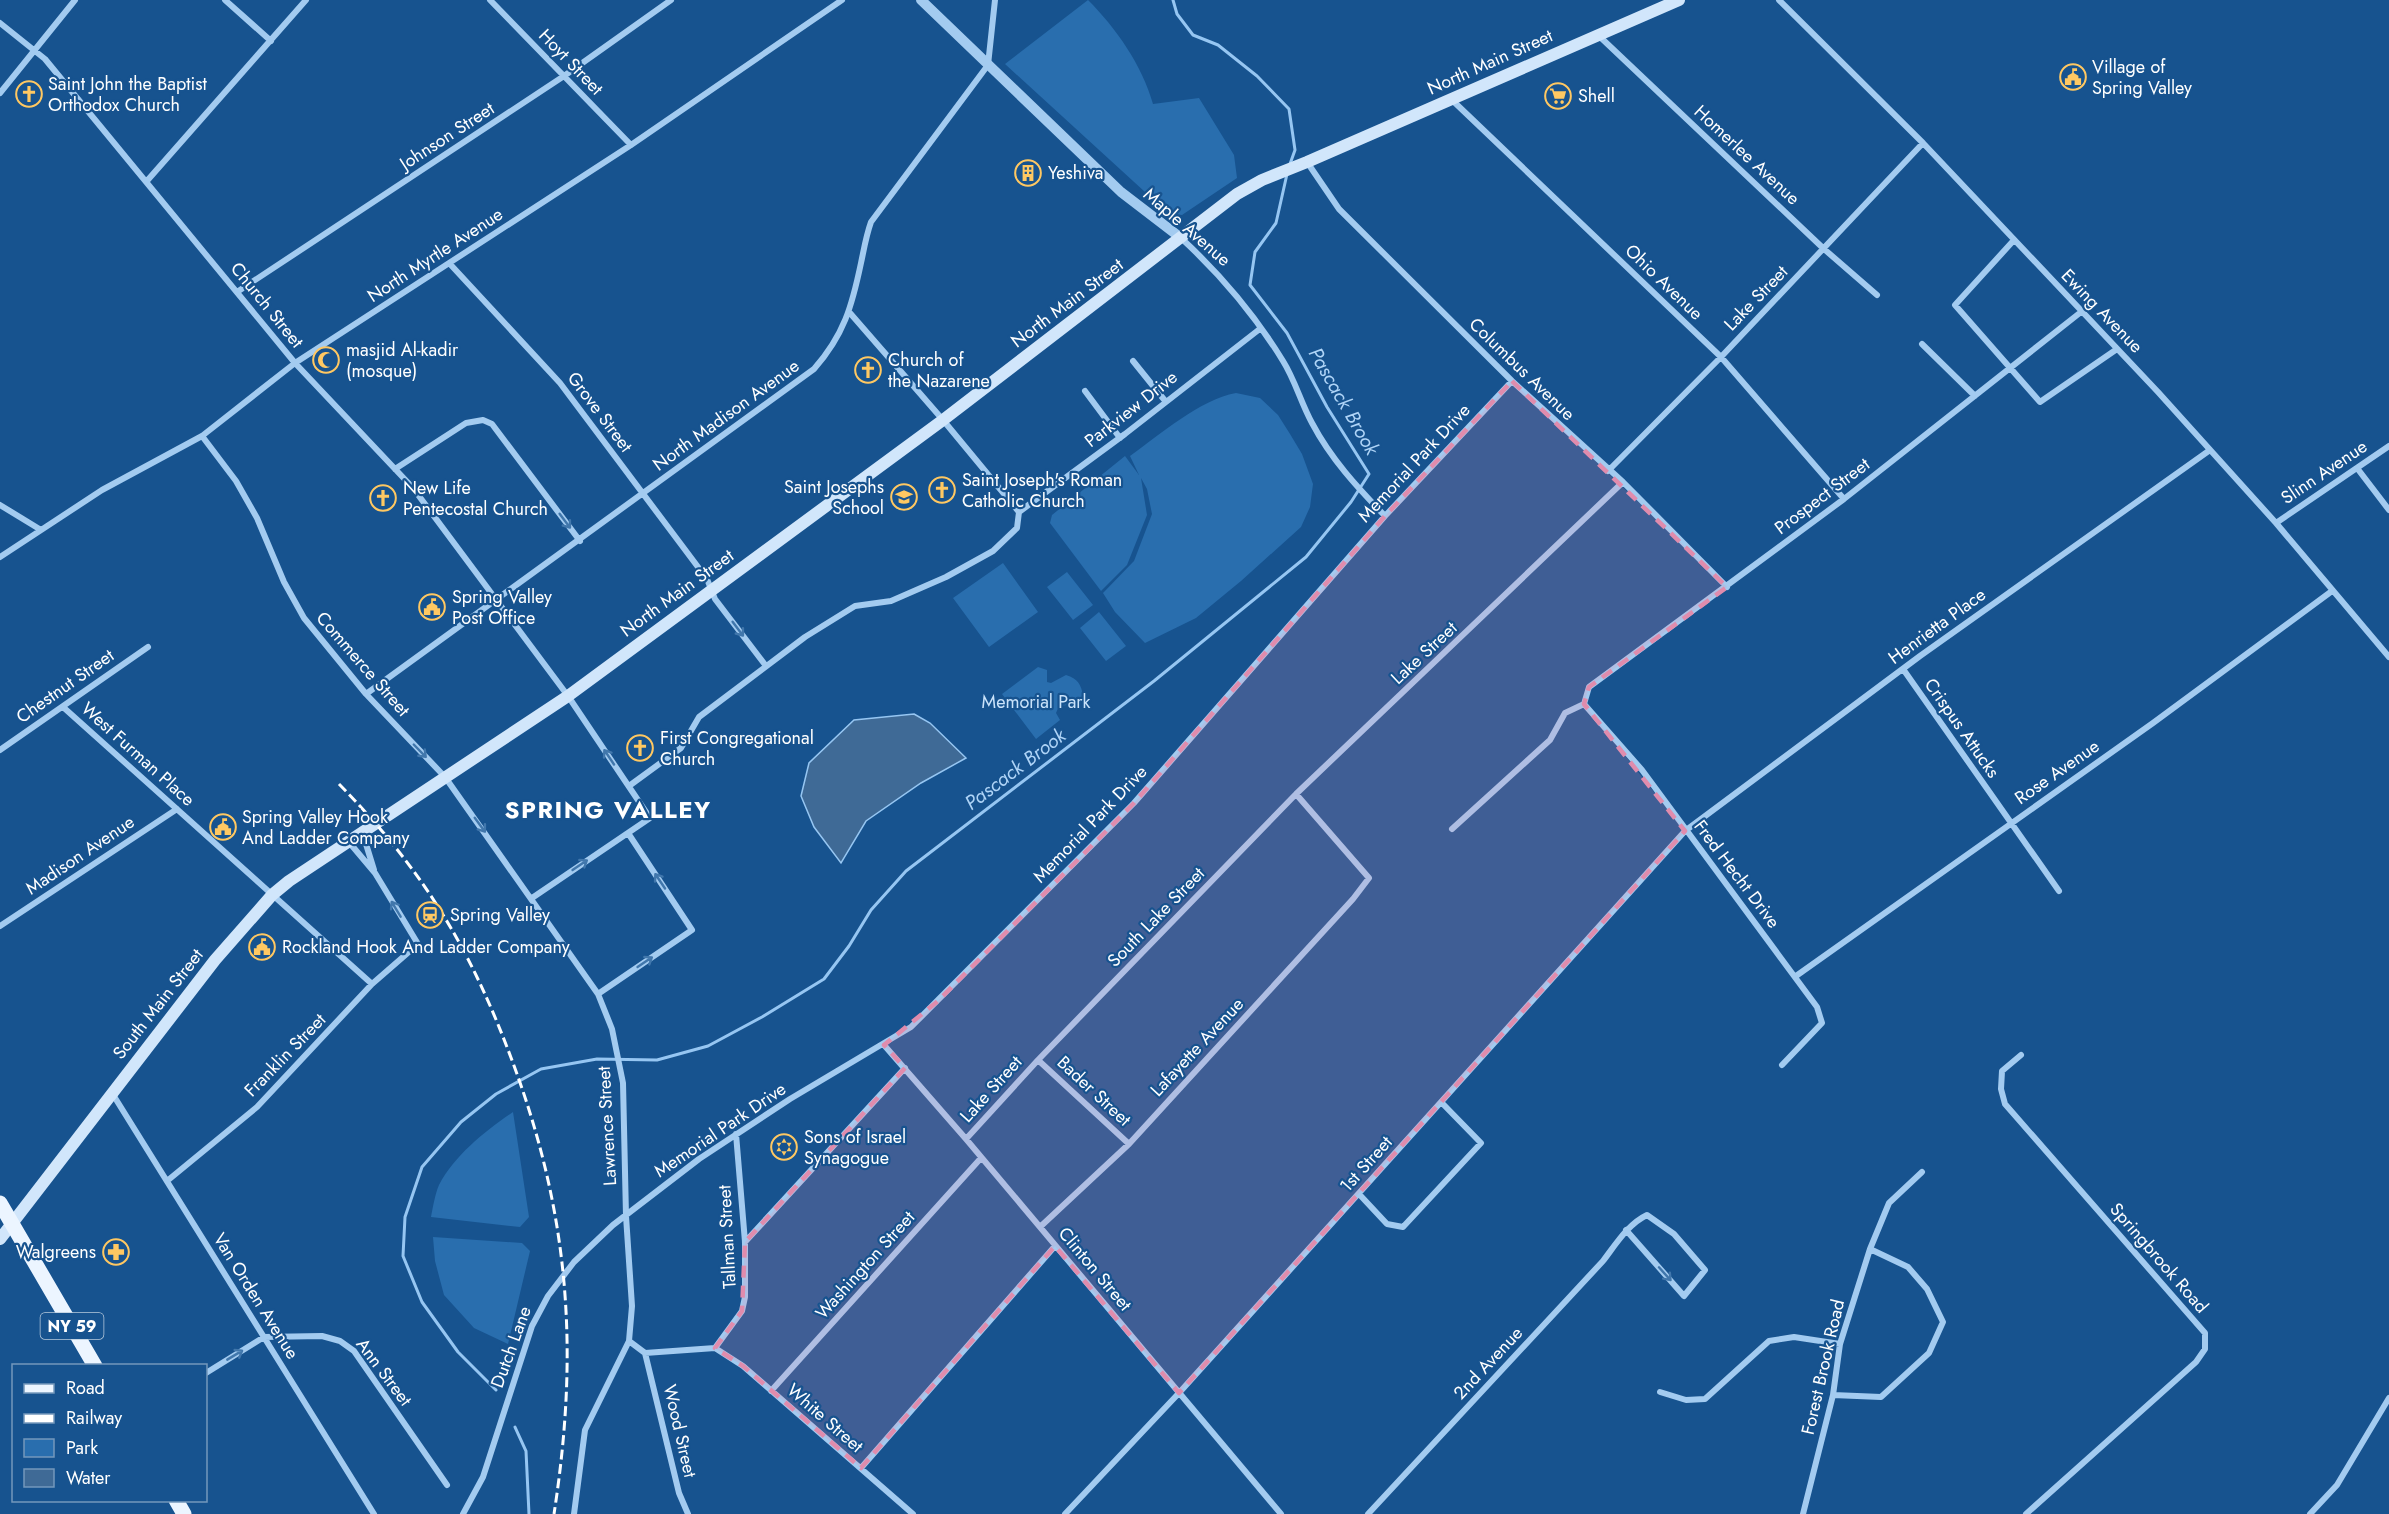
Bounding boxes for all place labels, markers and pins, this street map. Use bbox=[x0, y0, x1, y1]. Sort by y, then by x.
place label: Village of Spring Valley bbox=[2092, 54, 2192, 101]
public building icon: Village of Spring Valley bbox=[2058, 62, 2088, 92]
place label: Saint John the Baptist Orthodox Church bbox=[48, 71, 207, 118]
church icon: Saint John the Baptist Orthodox Church bbox=[14, 79, 44, 109]
supermarket icon: Shell bbox=[1543, 81, 1573, 111]
place label: Shell bbox=[1578, 83, 1615, 109]
building icon: Yeshiva bbox=[1013, 158, 1043, 188]
place label: Yeshiva bbox=[1048, 160, 1104, 186]
place label: masjid Al-kadir (mosque) bbox=[346, 337, 459, 384]
mosque icon: masjid Al-kadir (mosque) bbox=[311, 345, 341, 375]
place label: Church of the Nazarene bbox=[888, 347, 990, 394]
church icon: Church of the Nazarene bbox=[853, 355, 883, 385]
place label: Saint Joseph's Roman Catholic Church bbox=[962, 467, 1122, 514]
place label: Saint Josephs School bbox=[784, 474, 884, 521]
place label: New Life Pentecostal Church bbox=[403, 475, 548, 522]
church icon: Saint Joseph's Roman Catholic Church bbox=[927, 475, 957, 505]
school or university icon: Saint Josephs School bbox=[889, 482, 919, 512]
church icon: New Life Pentecostal Church bbox=[368, 483, 398, 513]
place label: Spring Valley Post Office bbox=[452, 584, 552, 631]
public building icon: Spring Valley Post Office bbox=[417, 592, 447, 622]
place label: First Congregational Church bbox=[660, 725, 814, 772]
church icon: First Congregational Church bbox=[625, 733, 655, 763]
place label: Spring Valley Hook And Ladder Company bbox=[242, 804, 410, 851]
public building icon: Spring Valley Hook And Ladder Company bbox=[208, 812, 238, 842]
station icon: Spring Valley bbox=[415, 900, 445, 930]
place label: Spring Valley bbox=[450, 902, 550, 928]
public building icon: Rockland Hook And Ladder Company bbox=[247, 932, 277, 962]
place label: Rockland Hook And Ladder Company bbox=[282, 934, 570, 960]
place label: Sons of Israel Synagogue bbox=[804, 1124, 906, 1171]
synagogue icon: Sons of Israel Synagogue bbox=[769, 1132, 799, 1162]
pharmacy icon: Walgreens bbox=[101, 1237, 131, 1267]
place label: Walgreens bbox=[16, 1239, 96, 1265]

